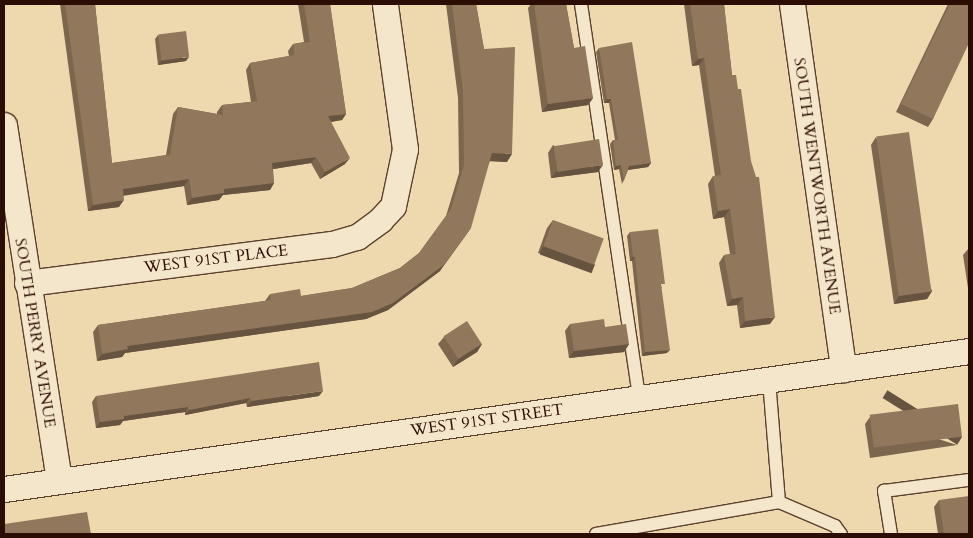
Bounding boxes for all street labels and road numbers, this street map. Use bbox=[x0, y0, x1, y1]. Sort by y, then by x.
street label: SOUTH WENTWORTH AVENUE bbox=[789, 57, 845, 315]
street label: SOUTH PERRY AVENUE bbox=[11, 237, 59, 429]
street label: WEST 91ST PLACE bbox=[143, 241, 289, 277]
street label: WEST 91ST STREET bbox=[409, 400, 565, 440]

